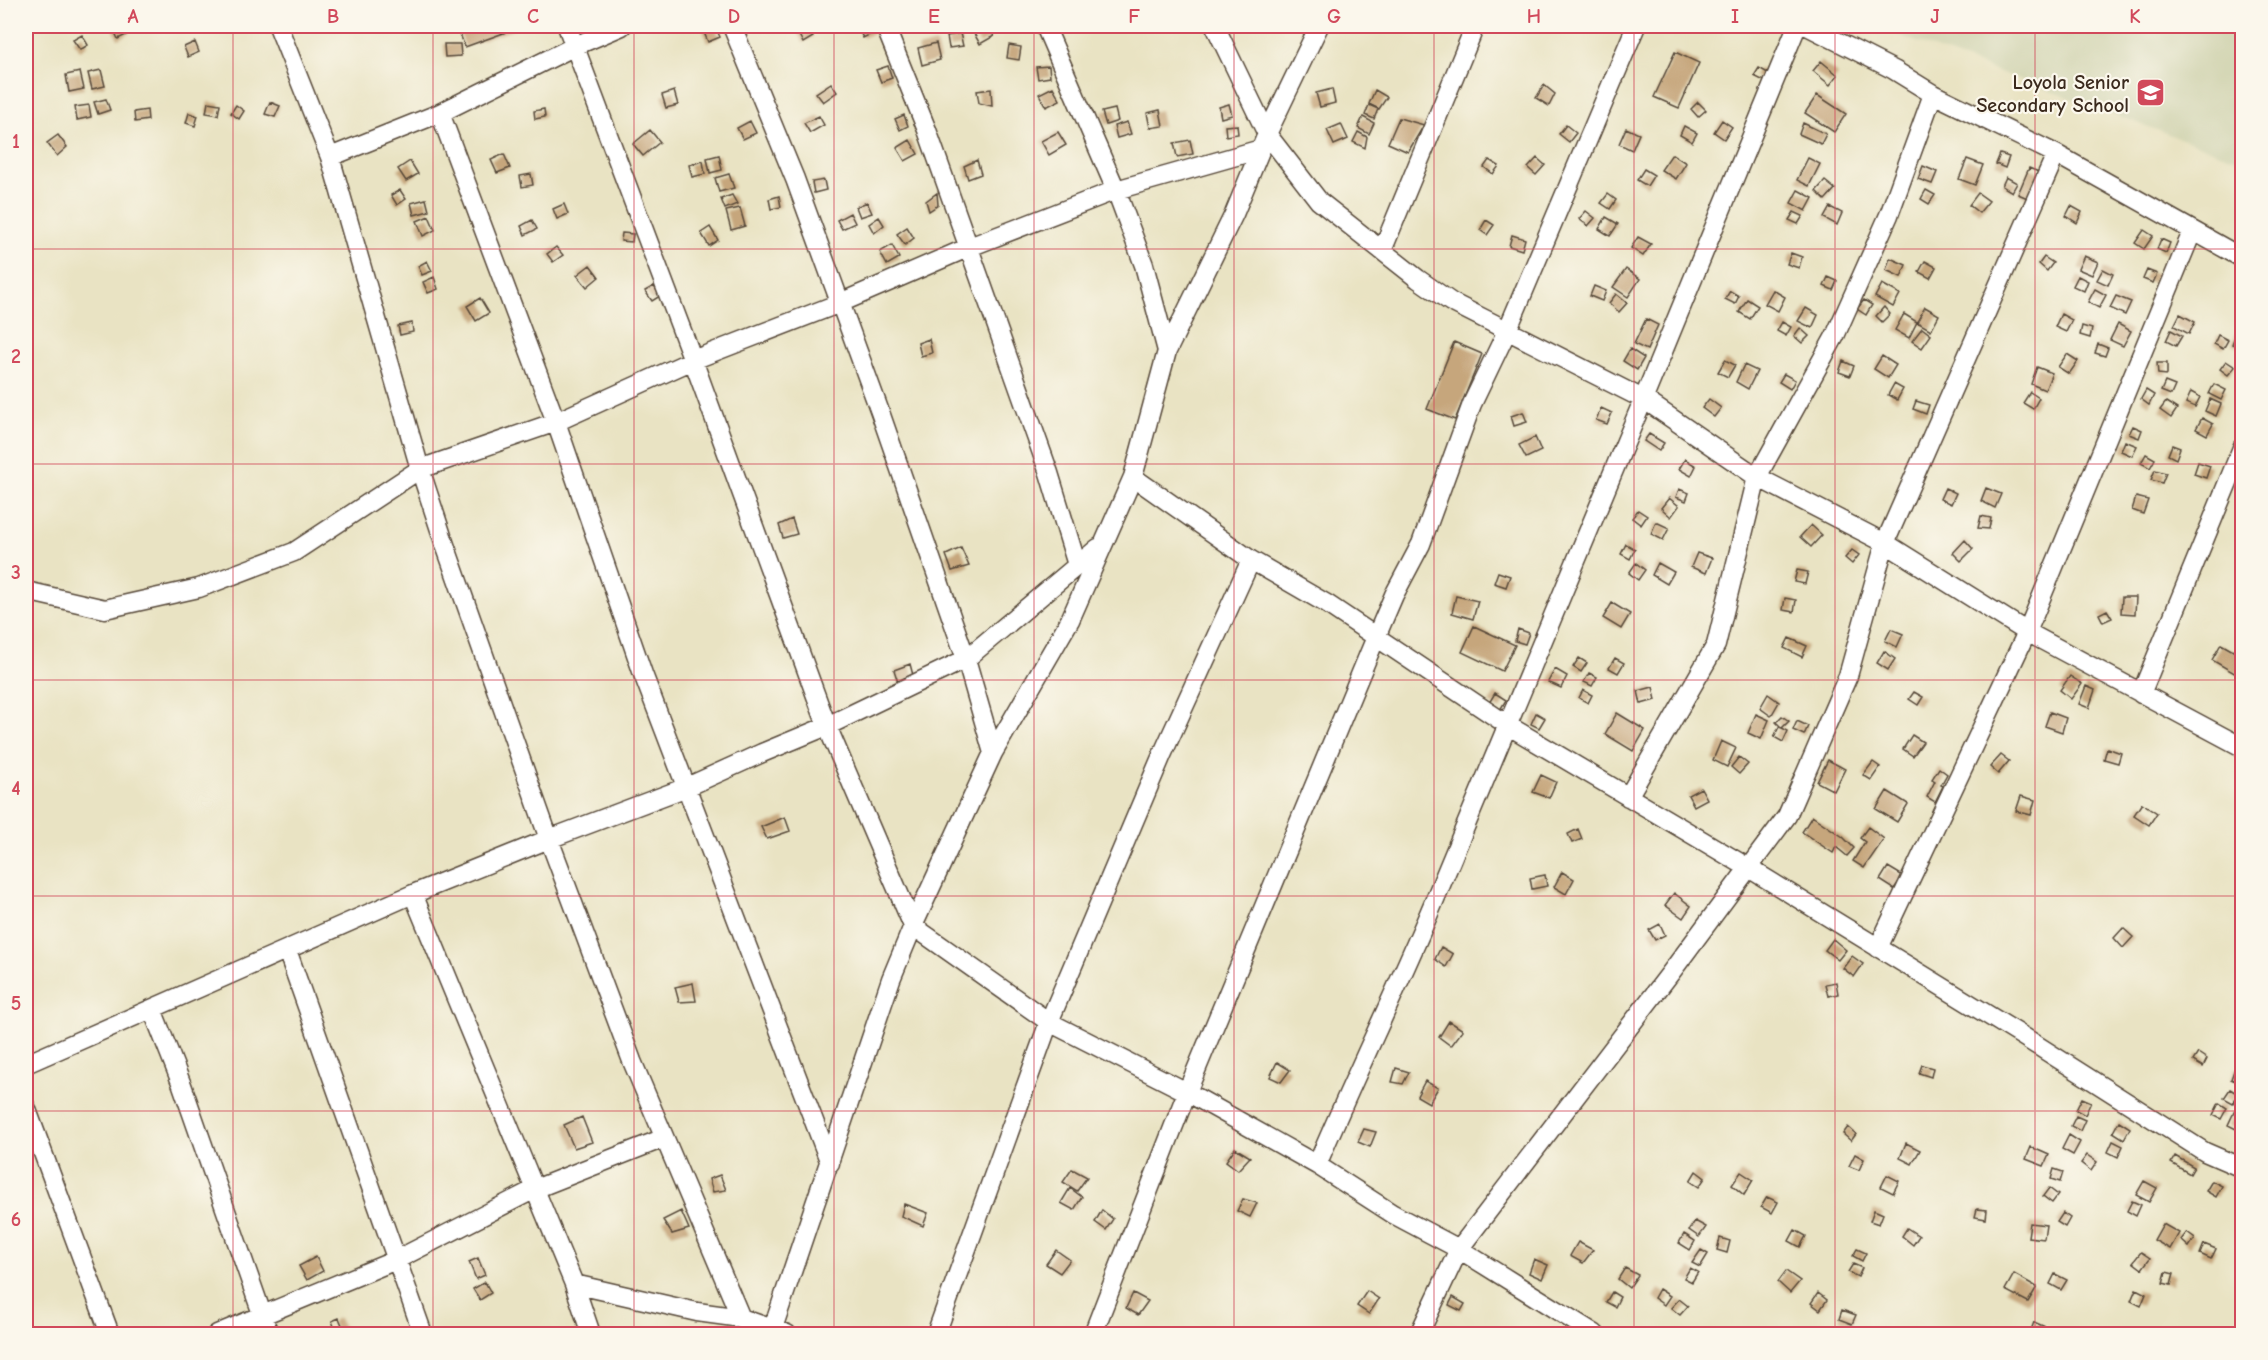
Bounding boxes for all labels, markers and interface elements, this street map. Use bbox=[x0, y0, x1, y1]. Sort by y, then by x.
text: A bbox=[127, 5, 139, 28]
text: B bbox=[327, 5, 339, 28]
text: C bbox=[527, 5, 539, 28]
text: D bbox=[728, 5, 740, 28]
text: E bbox=[928, 5, 940, 28]
text: F bbox=[1128, 5, 1140, 28]
text: G bbox=[1327, 5, 1341, 28]
text: H bbox=[1527, 5, 1541, 28]
text: I bbox=[1731, 5, 1739, 28]
text: J bbox=[1930, 5, 1940, 28]
text: K bbox=[2129, 5, 2141, 28]
place label: Loyola Senior Secondary School bbox=[1976, 71, 2129, 117]
school or university icon: Loyola Senior Secondary School bbox=[2134, 77, 2166, 109]
text: 1 bbox=[12, 130, 20, 153]
text: 2 bbox=[11, 345, 21, 368]
text: 3 bbox=[11, 561, 21, 584]
text: 4 bbox=[11, 777, 21, 800]
text: 5 bbox=[11, 992, 21, 1015]
text: 6 bbox=[11, 1208, 21, 1231]

